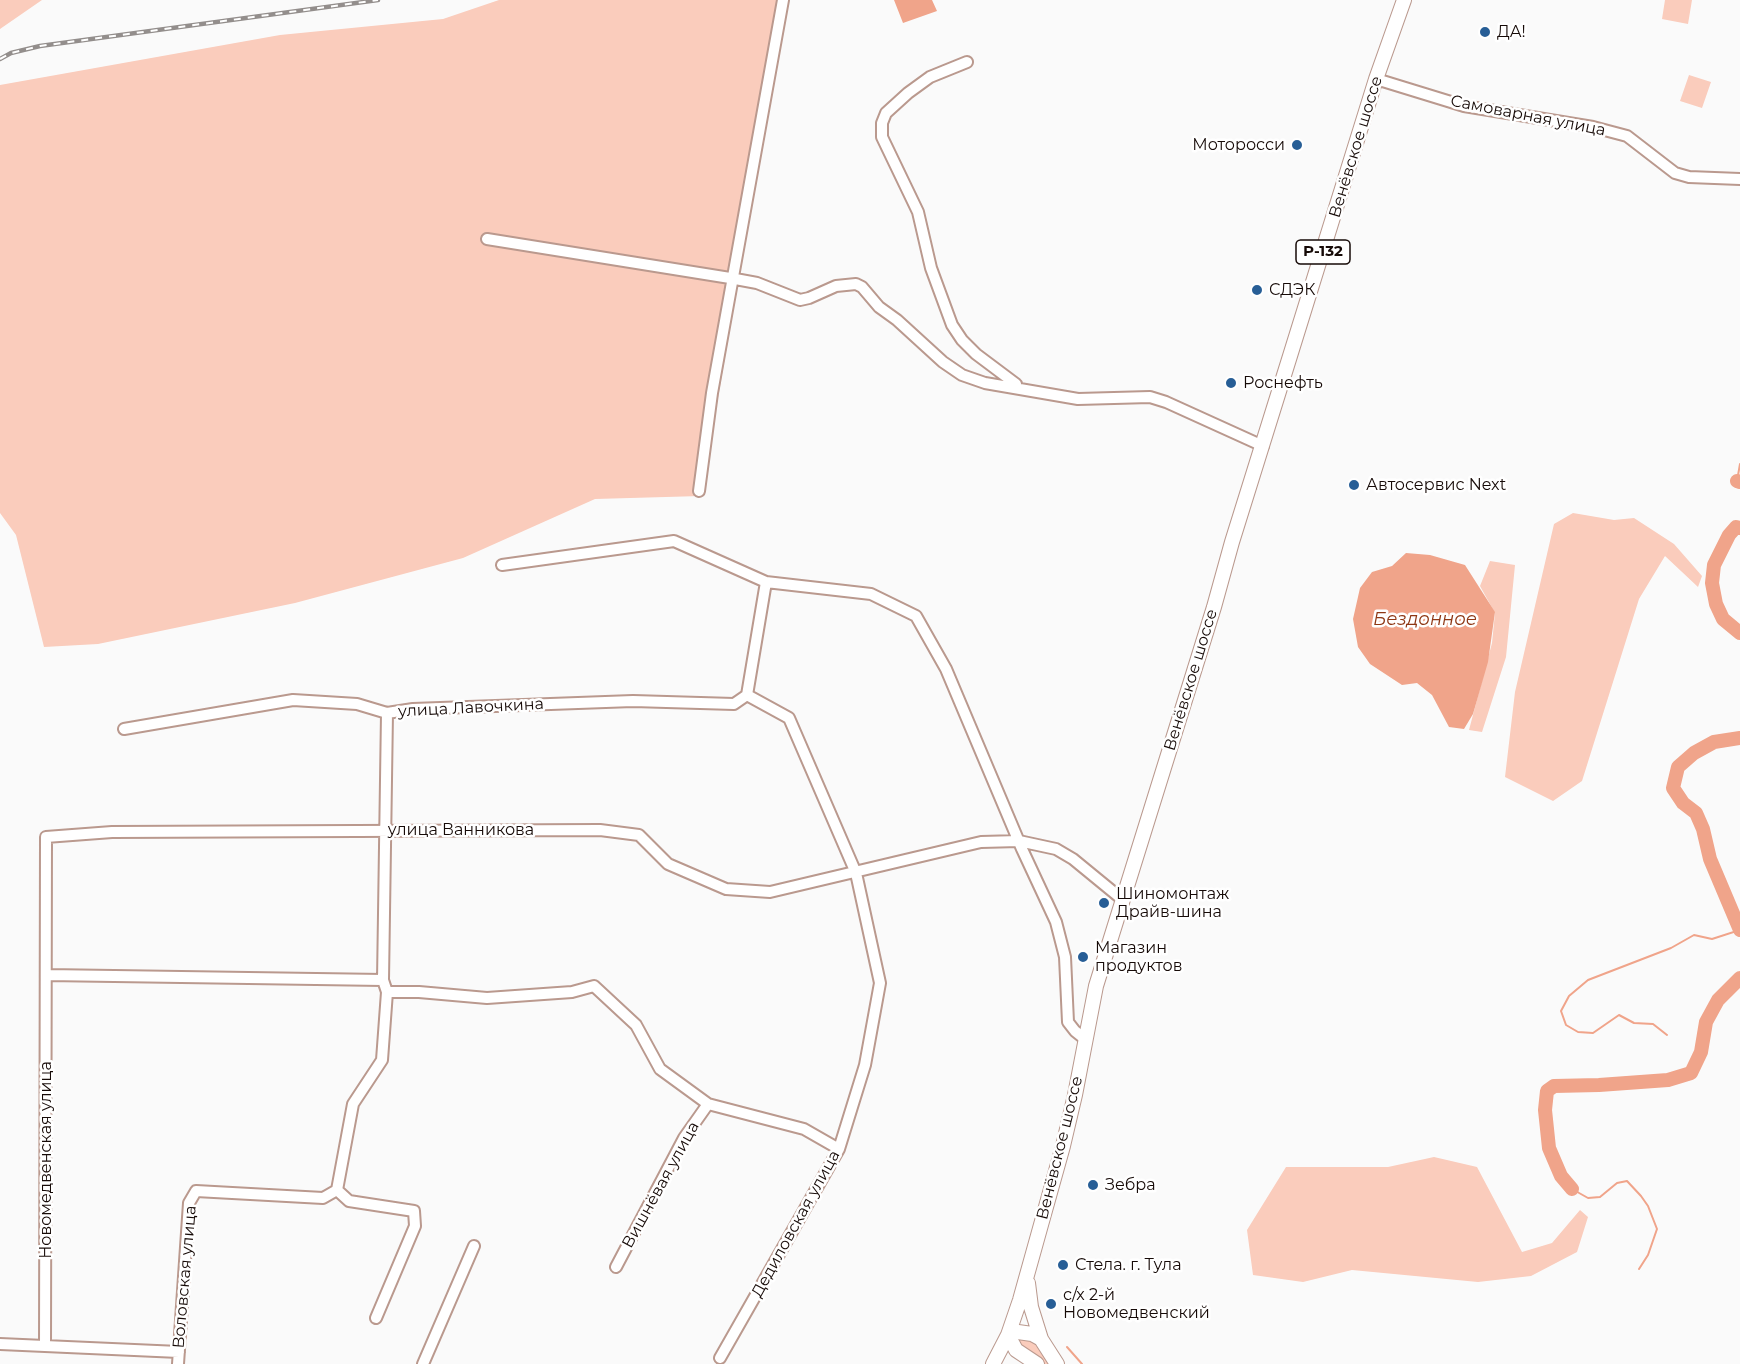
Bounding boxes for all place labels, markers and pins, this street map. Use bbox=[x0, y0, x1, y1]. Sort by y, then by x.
place label: ДА! bbox=[1497, 22, 1526, 42]
marker: ДА! bbox=[1478, 25, 1492, 39]
place label: Моторосси bbox=[1192, 135, 1285, 155]
marker: Моторосси bbox=[1290, 138, 1304, 152]
place label: СДЭК bbox=[1269, 280, 1315, 300]
marker: СДЭК bbox=[1250, 283, 1264, 297]
place label: Роснефть bbox=[1243, 373, 1323, 393]
marker: Роснефть bbox=[1224, 376, 1238, 390]
place label: Автосервис Next bbox=[1366, 475, 1506, 495]
marker: Автосервис Next bbox=[1347, 478, 1361, 492]
place label: Шиномонтаж Драйв-шина bbox=[1116, 884, 1229, 922]
marker: Шиномонтаж Драйв-шина bbox=[1097, 896, 1111, 910]
place label: Магазин продуктов bbox=[1095, 938, 1182, 976]
marker: Магазин продуктов bbox=[1076, 950, 1090, 964]
place label: Зебра bbox=[1105, 1175, 1156, 1195]
marker: Зебра bbox=[1086, 1178, 1100, 1192]
place label: Стела. г. Тула bbox=[1075, 1255, 1181, 1275]
marker: Стела. г. Тула bbox=[1056, 1258, 1070, 1272]
place label: с/х 2-й Новомедвенский bbox=[1063, 1285, 1210, 1323]
marker: с/х 2-й Новомедвенский bbox=[1044, 1297, 1058, 1311]

